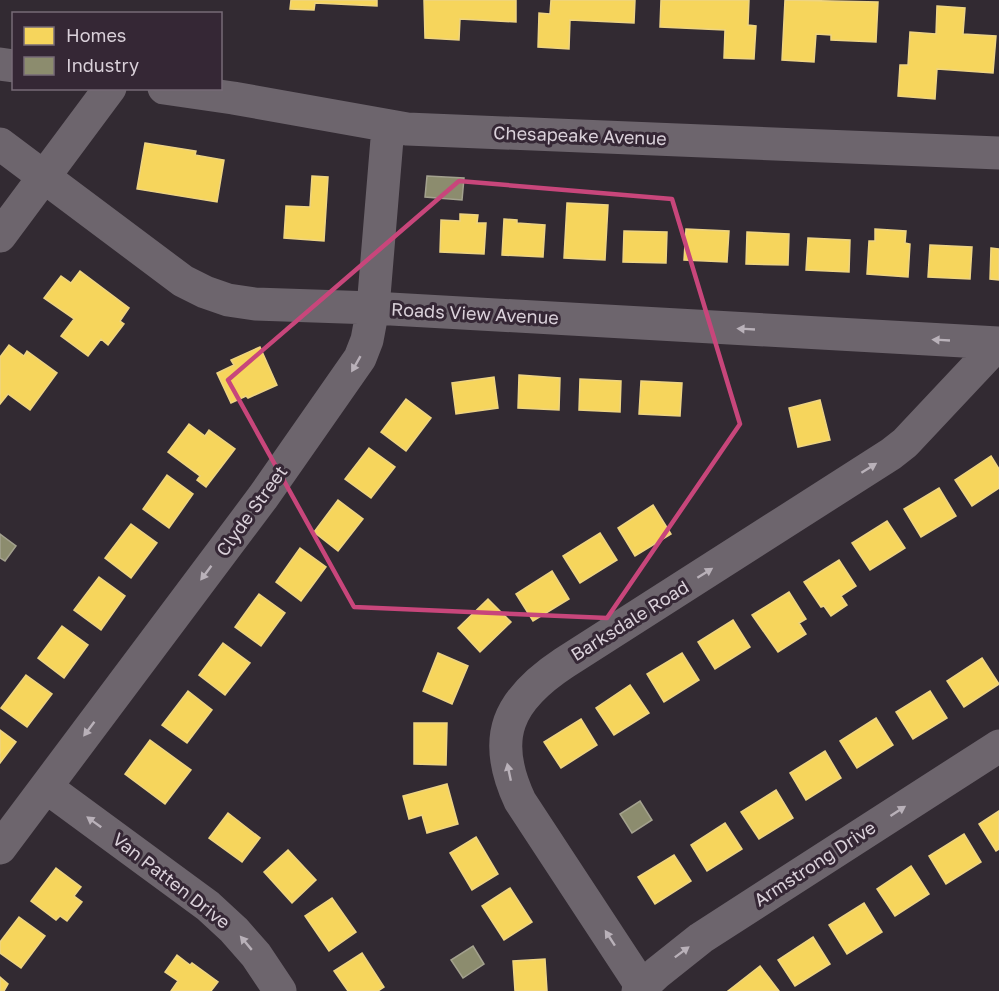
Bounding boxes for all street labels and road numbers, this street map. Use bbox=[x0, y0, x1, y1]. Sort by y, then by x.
street label: Chesapeake Avenue bbox=[493, 121, 667, 149]
street label: Roads View Avenue bbox=[391, 298, 559, 328]
street label: Clyde Street bbox=[211, 461, 291, 560]
street label: Barksdale Road bbox=[566, 575, 692, 665]
street label: Armstrong Drive bbox=[749, 816, 879, 911]
street label: Van Patten Drive bbox=[108, 827, 235, 933]

